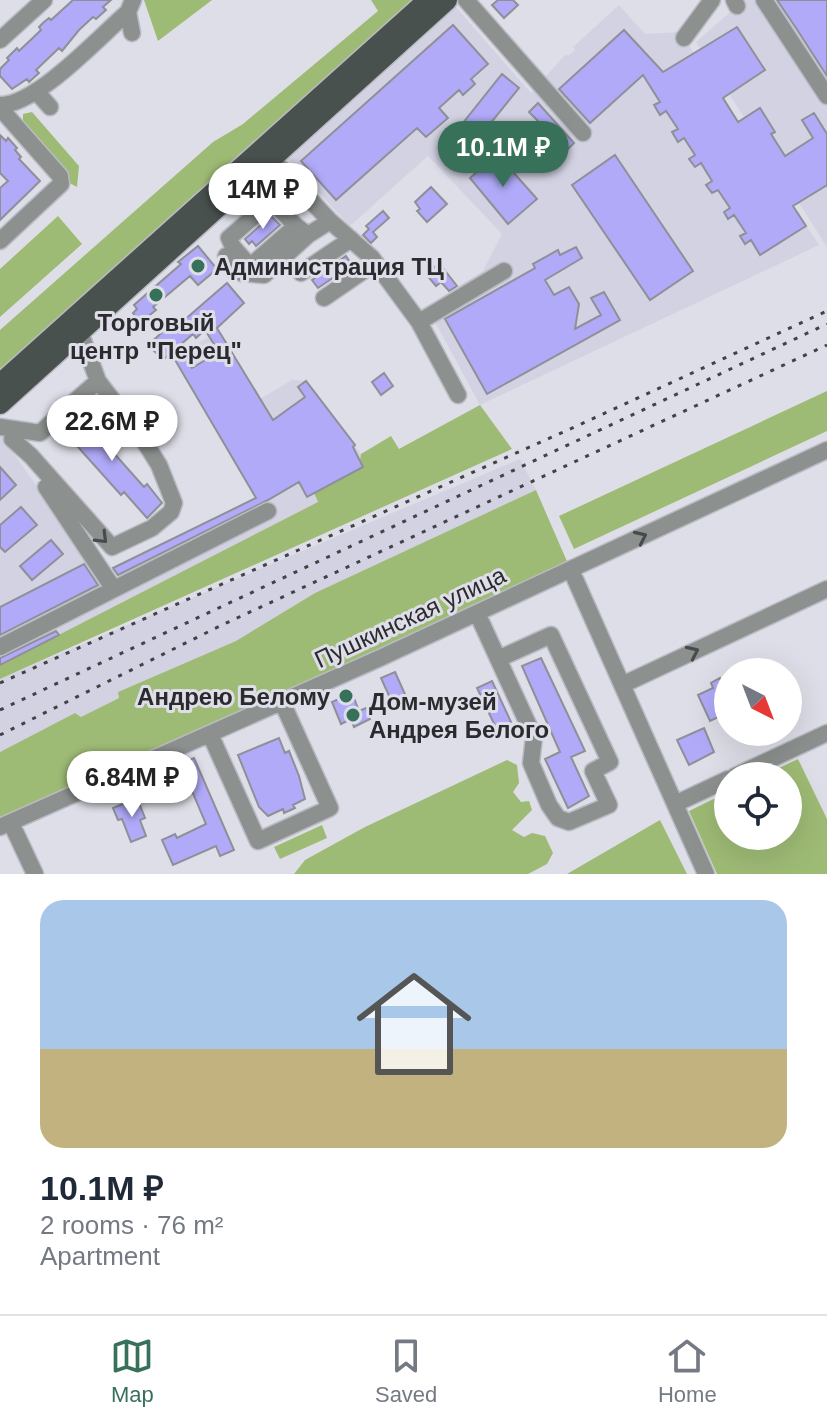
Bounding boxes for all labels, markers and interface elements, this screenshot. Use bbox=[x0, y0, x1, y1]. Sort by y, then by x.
pin: 10.1M ₽ bbox=[429, 121, 577, 189]
text: 10.1M ₽ bbox=[456, 132, 550, 162]
pin: 14M ₽ bbox=[207, 163, 319, 231]
text: 14M ₽ bbox=[227, 174, 299, 204]
place label: Администрация ТЦ bbox=[214, 253, 444, 280]
marker: Администрация ТЦ bbox=[189, 257, 207, 275]
marker: Торговый центр "Перец" bbox=[147, 286, 165, 304]
place label: Торговый центр "Перец" bbox=[70, 309, 242, 364]
pin: 22.6M ₽ bbox=[38, 395, 186, 463]
text: 22.6M ₽ bbox=[65, 406, 159, 436]
one-way arrow bbox=[93, 528, 108, 543]
one-way arrow bbox=[633, 531, 648, 547]
street label: Пушкинская улица bbox=[310, 561, 510, 673]
one-way arrow bbox=[684, 646, 699, 662]
north arrow bbox=[714, 658, 802, 746]
map controls bbox=[714, 658, 802, 850]
place label: Андрею Белому bbox=[137, 683, 331, 710]
marker: Андрею Белому bbox=[337, 687, 355, 705]
place label: Дом-музей Андрея Белого bbox=[369, 688, 549, 743]
marker: Дом-музей Андрея Белого bbox=[344, 706, 362, 724]
pin: 6.84M ₽ bbox=[58, 751, 206, 819]
text: 6.84M ₽ bbox=[85, 762, 179, 792]
button: locate bbox=[714, 762, 802, 850]
icon: home bbox=[342, 952, 486, 1096]
text: 10.1M ₽ bbox=[40, 1169, 164, 1207]
text: 2 rooms · 76 m² bbox=[40, 1210, 224, 1240]
text: Apartment bbox=[40, 1241, 160, 1271]
tab: Map bbox=[110, 1334, 154, 1408]
tab: Saved bbox=[375, 1334, 437, 1408]
tab: Home bbox=[658, 1334, 717, 1408]

